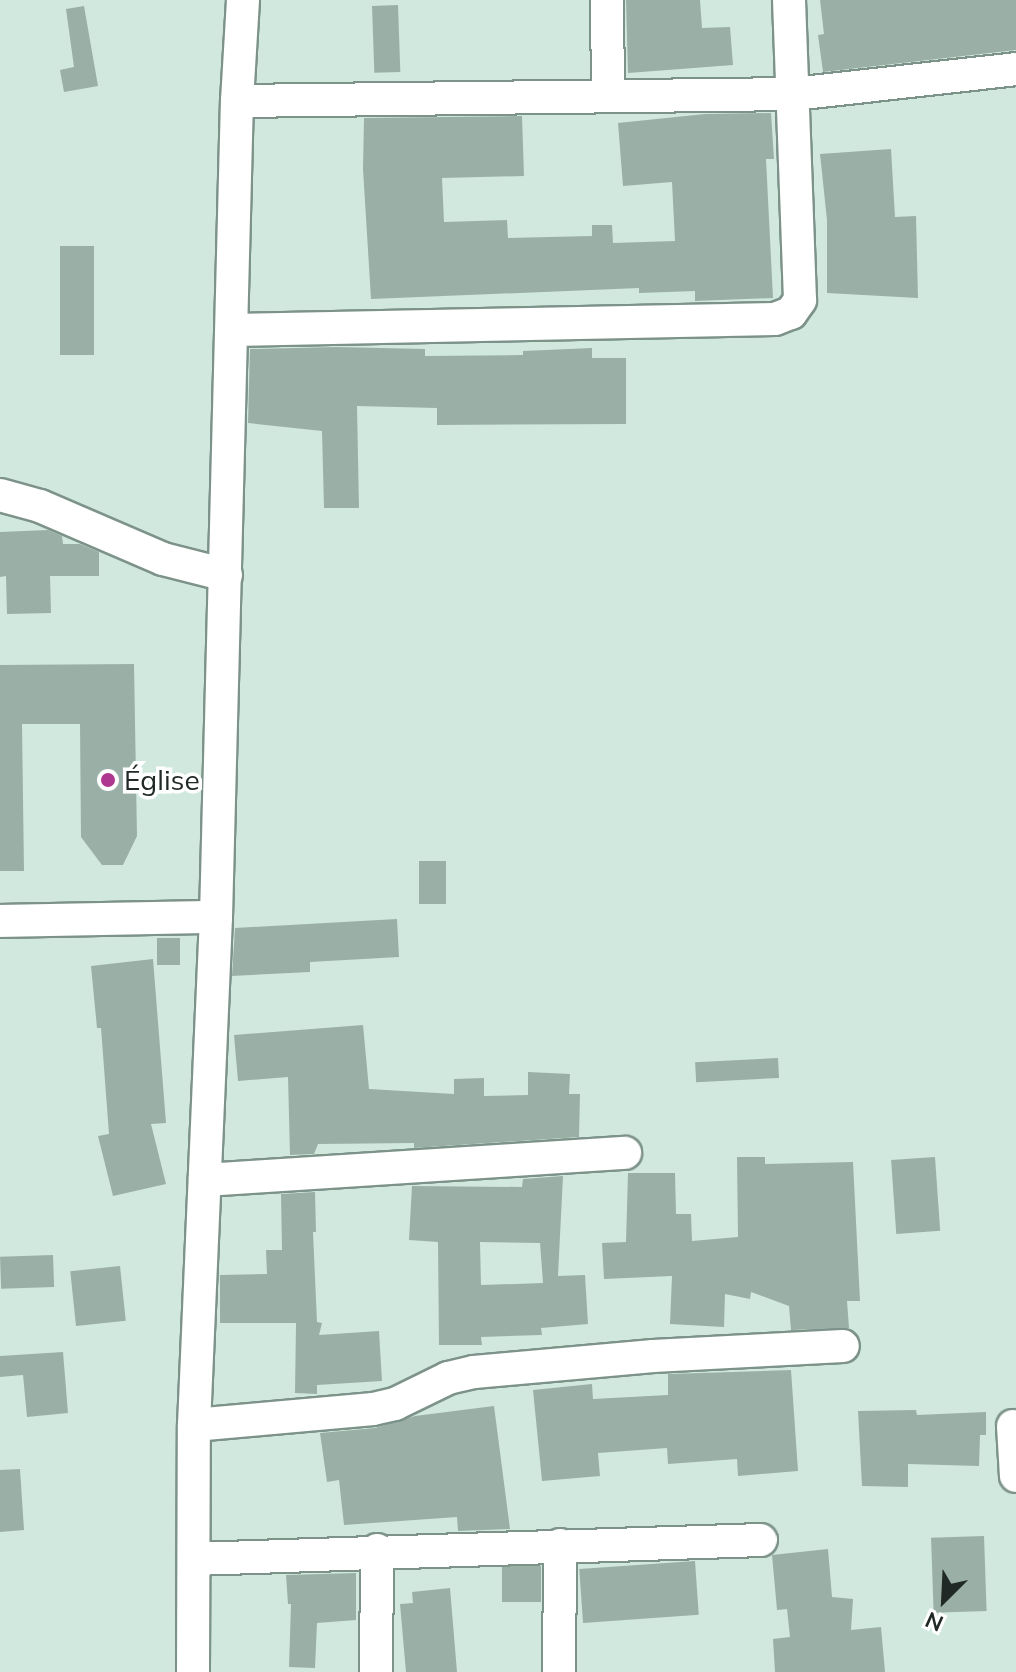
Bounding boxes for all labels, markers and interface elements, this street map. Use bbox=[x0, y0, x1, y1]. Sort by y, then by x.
place label: Église bbox=[124, 763, 200, 797]
marker: Église bbox=[99, 771, 117, 789]
north arrow bbox=[904, 1560, 984, 1640]
text: N bbox=[921, 1606, 948, 1638]

